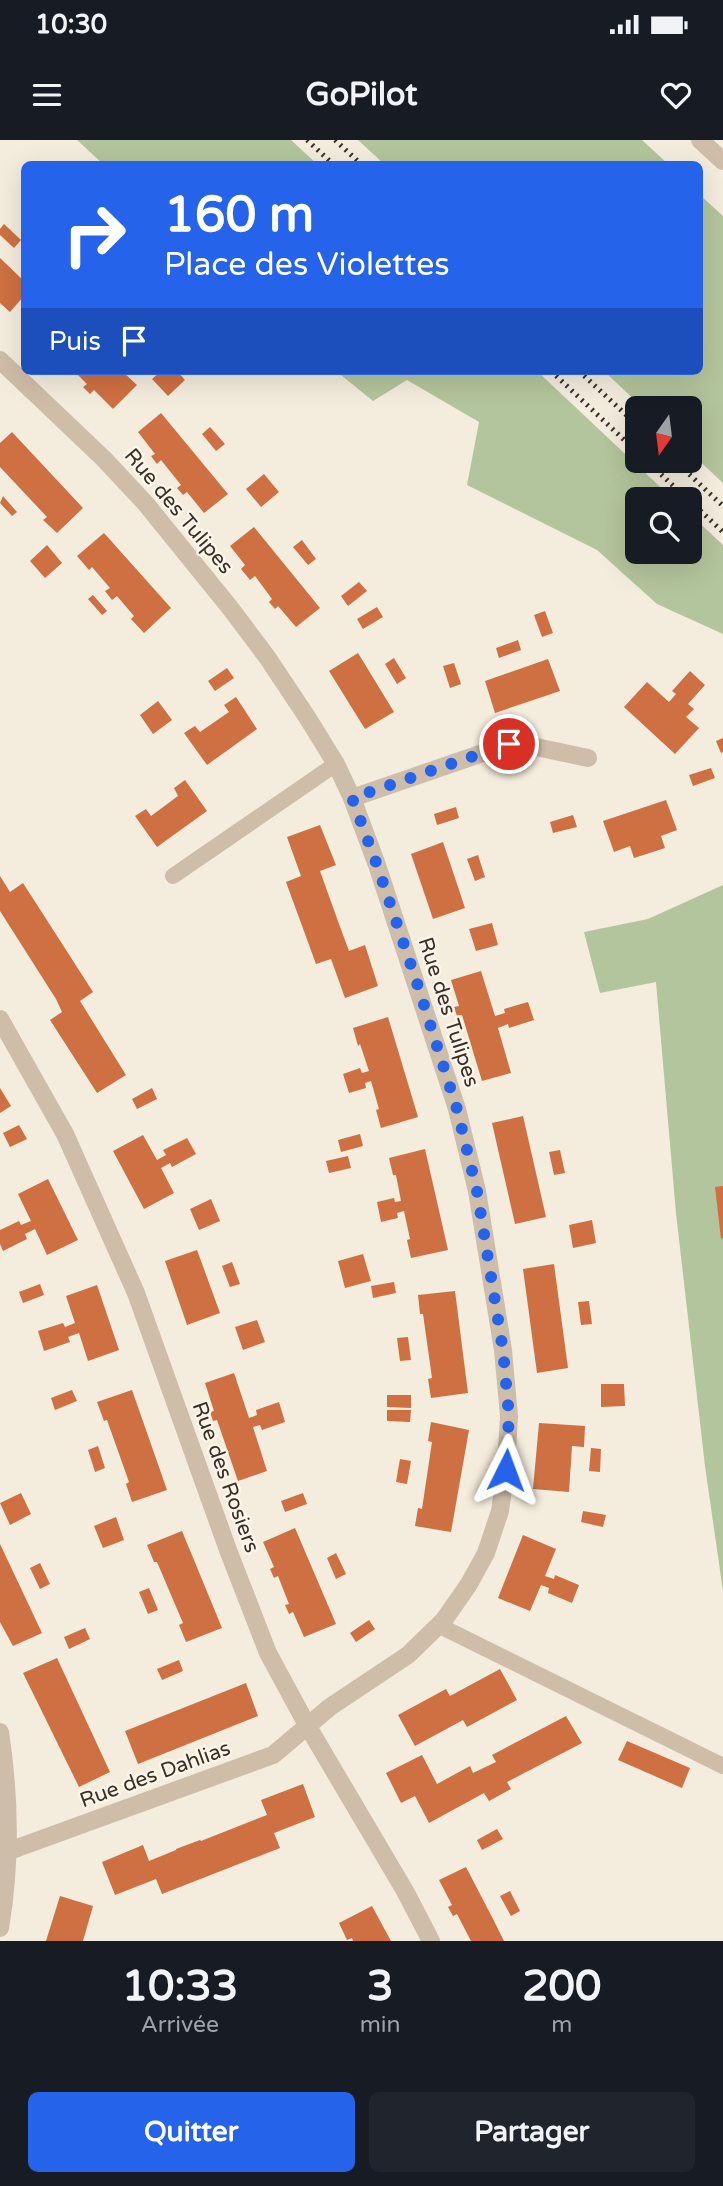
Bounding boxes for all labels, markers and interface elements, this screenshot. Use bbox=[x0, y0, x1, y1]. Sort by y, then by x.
text: 10:30 bbox=[35, 9, 107, 40]
icon: menu bbox=[28, 76, 66, 114]
text: GoPilot bbox=[306, 76, 417, 114]
icon: heart bbox=[657, 76, 695, 114]
text: 160 m bbox=[164, 186, 314, 245]
icon: right bbox=[49, 189, 140, 280]
text: Place des Violettes bbox=[164, 246, 450, 284]
icon: arrive bbox=[115, 322, 153, 360]
text: Puis bbox=[49, 326, 101, 357]
north arrow bbox=[625, 396, 702, 472]
map controls bbox=[625, 396, 702, 564]
street label: Rue des Tulipes bbox=[119, 444, 238, 579]
button: search bbox=[625, 487, 702, 564]
pin bbox=[479, 714, 539, 774]
icon: arrive bbox=[490, 725, 528, 763]
street label: Rue des Tulipes bbox=[413, 934, 484, 1090]
street label: Rue des Rosiers bbox=[187, 1398, 264, 1556]
position arrow bbox=[469, 1433, 543, 1507]
street label: Rue des Dahlias bbox=[77, 1736, 234, 1813]
text: 10:33 bbox=[122, 1961, 238, 2012]
text: 3 bbox=[367, 1961, 393, 2012]
text: 200 bbox=[522, 1961, 601, 2012]
text: Arrivée bbox=[141, 2011, 219, 2039]
text: min bbox=[360, 2011, 401, 2039]
text: m bbox=[551, 2011, 572, 2039]
button: Quitter bbox=[28, 2092, 355, 2172]
button: Partager bbox=[369, 2092, 695, 2172]

